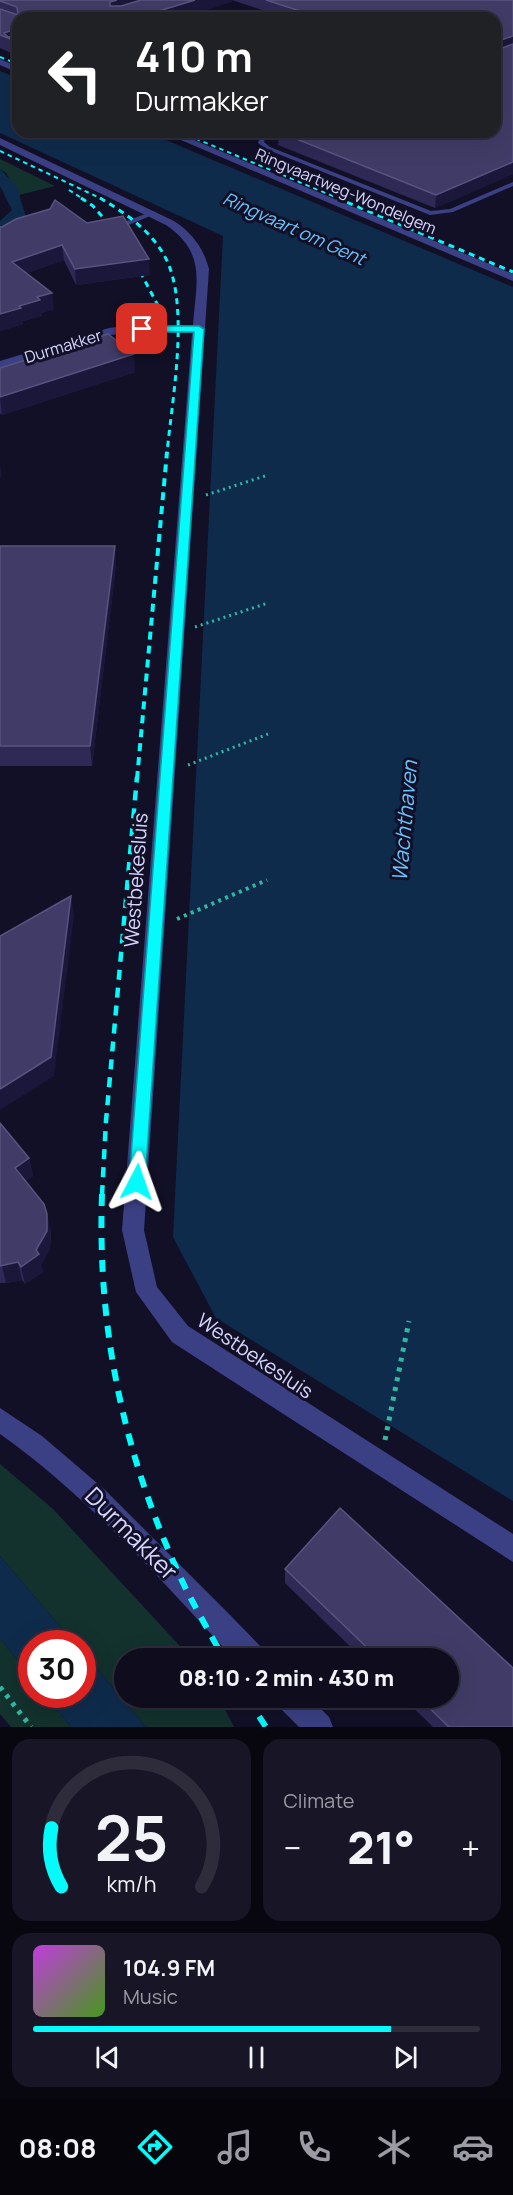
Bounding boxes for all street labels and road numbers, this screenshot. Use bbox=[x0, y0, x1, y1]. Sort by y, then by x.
street label: Ringvaartweg-Wondelgem bbox=[252, 143, 440, 239]
street label: Durmakker bbox=[22, 324, 104, 368]
street label: Westbekesluis bbox=[117, 812, 154, 948]
street label: Westbekesluis bbox=[192, 1307, 319, 1404]
street label: Durmakker bbox=[78, 1479, 186, 1587]

